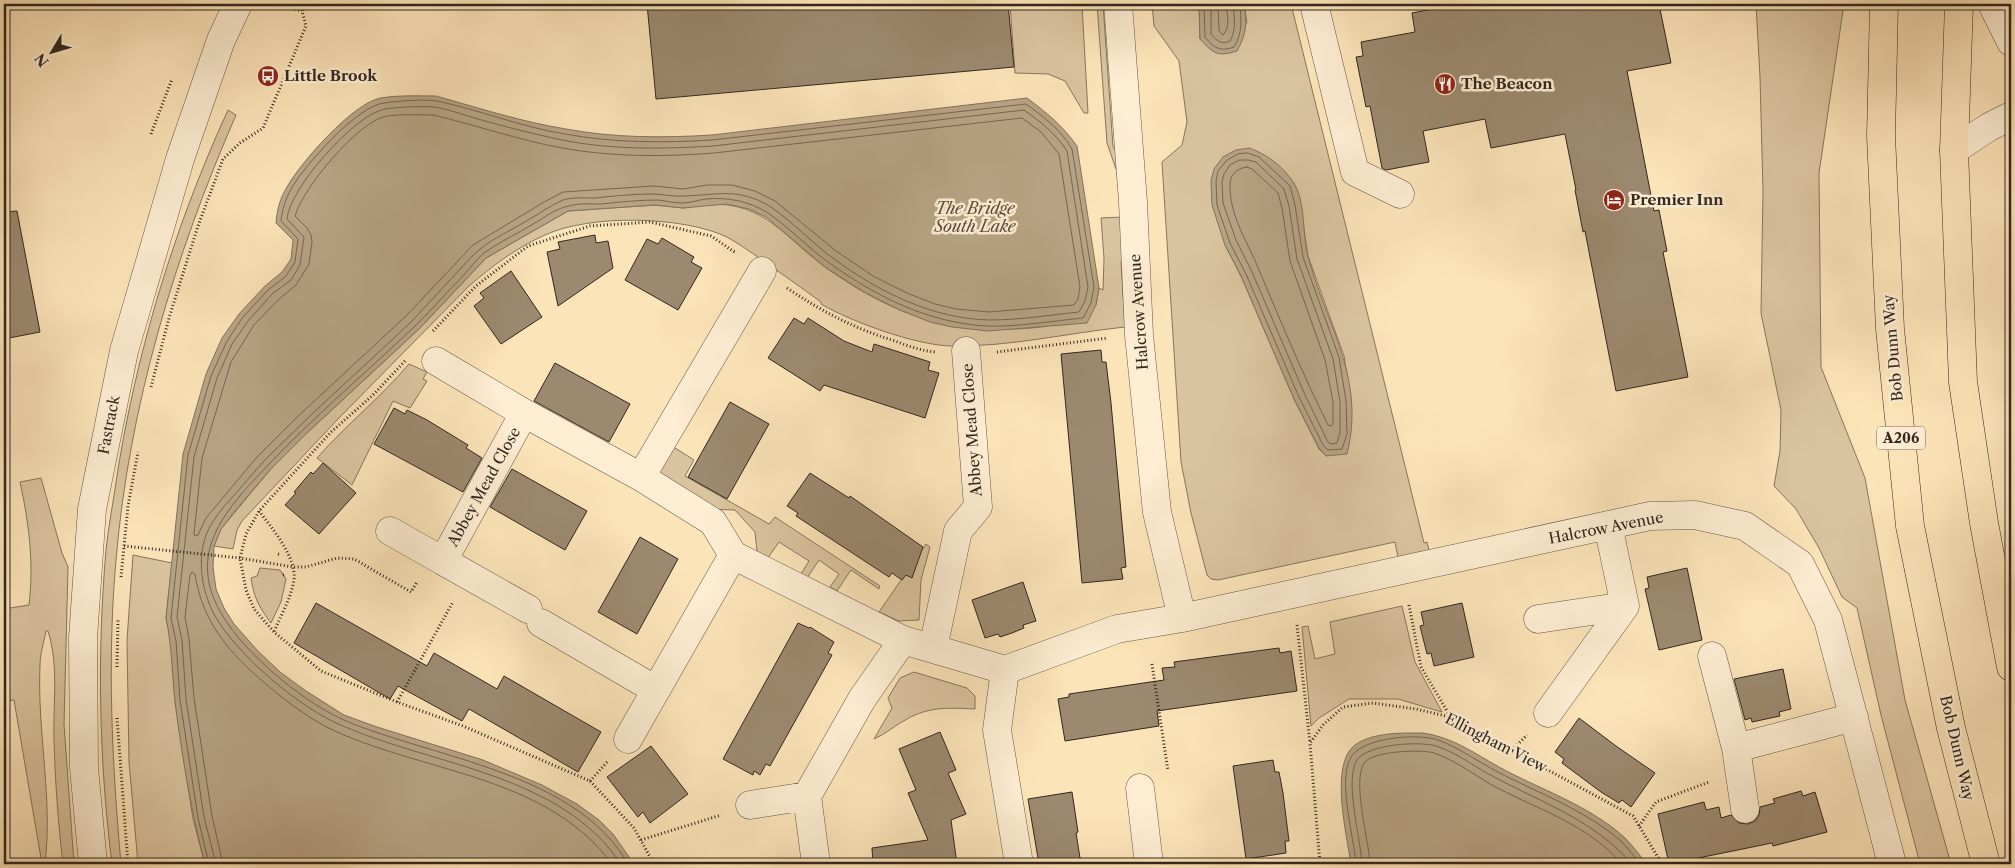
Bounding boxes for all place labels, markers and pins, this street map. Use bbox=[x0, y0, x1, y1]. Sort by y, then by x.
bus stop icon: Little Brook bbox=[256, 64, 280, 88]
place label: Little Brook bbox=[284, 66, 378, 85]
restaurant icon: The Beacon bbox=[1433, 72, 1457, 96]
place label: The Beacon bbox=[1461, 74, 1553, 93]
hotel icon: Premier Inn bbox=[1602, 188, 1626, 212]
place label: Premier Inn bbox=[1630, 190, 1724, 209]

